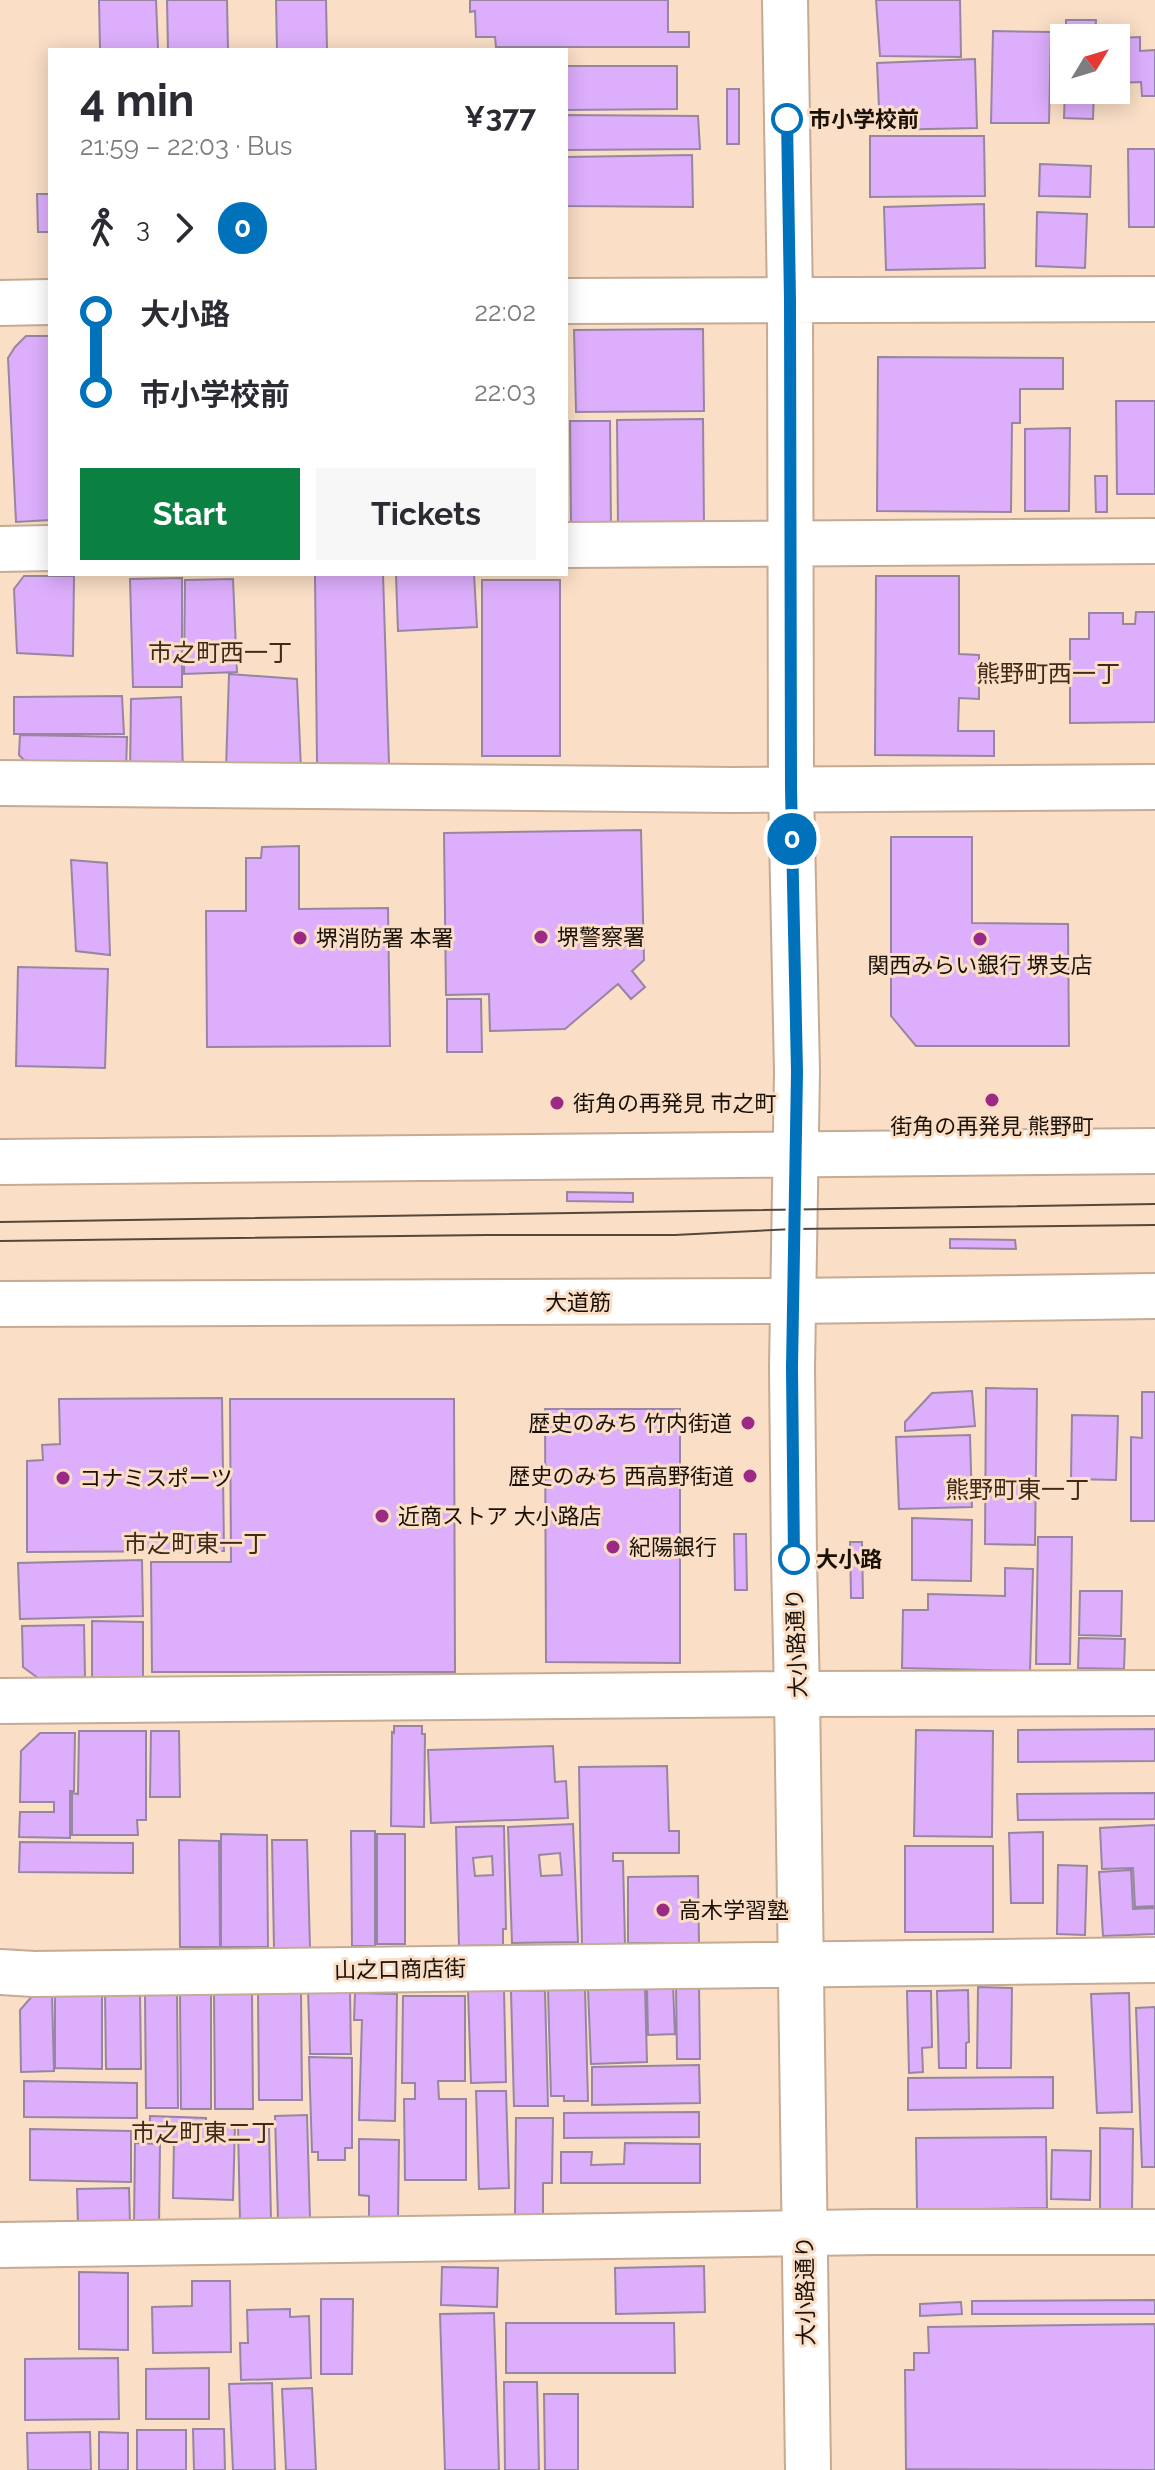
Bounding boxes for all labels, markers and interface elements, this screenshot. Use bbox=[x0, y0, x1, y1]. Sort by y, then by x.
north arrow bbox=[1050, 24, 1130, 104]
map controls bbox=[1050, 24, 1130, 104]
text: 4 min bbox=[80, 75, 194, 126]
text: ¥377 bbox=[464, 99, 536, 134]
marker: 市小学校前 bbox=[772, 104, 802, 134]
place label: 市小学校前 bbox=[809, 106, 919, 132]
text: 21:59 – 22:03 · Bus bbox=[80, 131, 292, 161]
icon: walk bbox=[80, 206, 124, 250]
icon: forward bbox=[162, 206, 206, 250]
text: 0 bbox=[234, 211, 251, 244]
text: 3 bbox=[136, 213, 150, 243]
text: 大小路 bbox=[140, 297, 230, 332]
text: 22:02 bbox=[475, 297, 536, 327]
text: 市小学校前 bbox=[140, 377, 290, 412]
text: 22:03 bbox=[474, 377, 536, 407]
button: Start bbox=[80, 468, 300, 560]
button: Tickets bbox=[316, 468, 536, 560]
district label: 市之町西一丁 bbox=[148, 638, 292, 667]
district label: 熊野町西一丁 bbox=[976, 659, 1120, 688]
line badge: 0 bbox=[766, 813, 818, 865]
text: 0 bbox=[783, 822, 801, 855]
place label: 堺警察署 bbox=[557, 924, 645, 950]
place label: 堺消防署 本署 bbox=[316, 925, 454, 951]
marker: 堺警察署 bbox=[532, 928, 550, 946]
marker: 堺消防署 本署 bbox=[291, 929, 309, 947]
marker: 関西みらい銀行 堺支店 bbox=[971, 930, 989, 948]
place label: 関西みらい銀行 堺支店 bbox=[867, 952, 1093, 978]
place label: 街角の再発見 市之町 bbox=[573, 1090, 777, 1116]
marker: 街角の再発見 熊野町 bbox=[983, 1091, 1001, 1109]
marker: 街角の再発見 市之町 bbox=[548, 1094, 566, 1112]
place label: 街角の再発見 熊野町 bbox=[890, 1113, 1094, 1139]
street label: 大道筋 bbox=[545, 1289, 611, 1315]
place label: 歴史のみち 竹内街道 bbox=[528, 1410, 732, 1436]
marker: 歴史のみち 竹内街道 bbox=[739, 1414, 757, 1432]
place label: 歴史のみち 西高野街道 bbox=[508, 1463, 734, 1489]
place label: コナミスポーツ bbox=[79, 1465, 233, 1491]
marker: 歴史のみち 西高野街道 bbox=[741, 1467, 759, 1485]
marker: コナミスポーツ bbox=[54, 1469, 72, 1487]
district label: 熊野町東一丁 bbox=[945, 1475, 1089, 1504]
place label: 近商ストア 大小路店 bbox=[398, 1503, 602, 1529]
marker: 近商ストア 大小路店 bbox=[373, 1507, 391, 1525]
district label: 市之町東一丁 bbox=[123, 1529, 267, 1558]
place label: 紀陽銀行 bbox=[629, 1534, 717, 1560]
marker: 紀陽銀行 bbox=[604, 1538, 622, 1556]
marker: 大小路 bbox=[779, 1544, 809, 1574]
place label: 大小路 bbox=[816, 1546, 882, 1572]
street label: 大小路通り bbox=[781, 1588, 811, 1698]
place label: 高木学習塾 bbox=[679, 1897, 789, 1923]
marker: 高木学習塾 bbox=[654, 1901, 672, 1919]
street label: 山之口商店街 bbox=[334, 1955, 466, 1983]
district label: 市之町東二丁 bbox=[131, 2118, 275, 2147]
street label: 大小路通り bbox=[791, 2236, 819, 2346]

